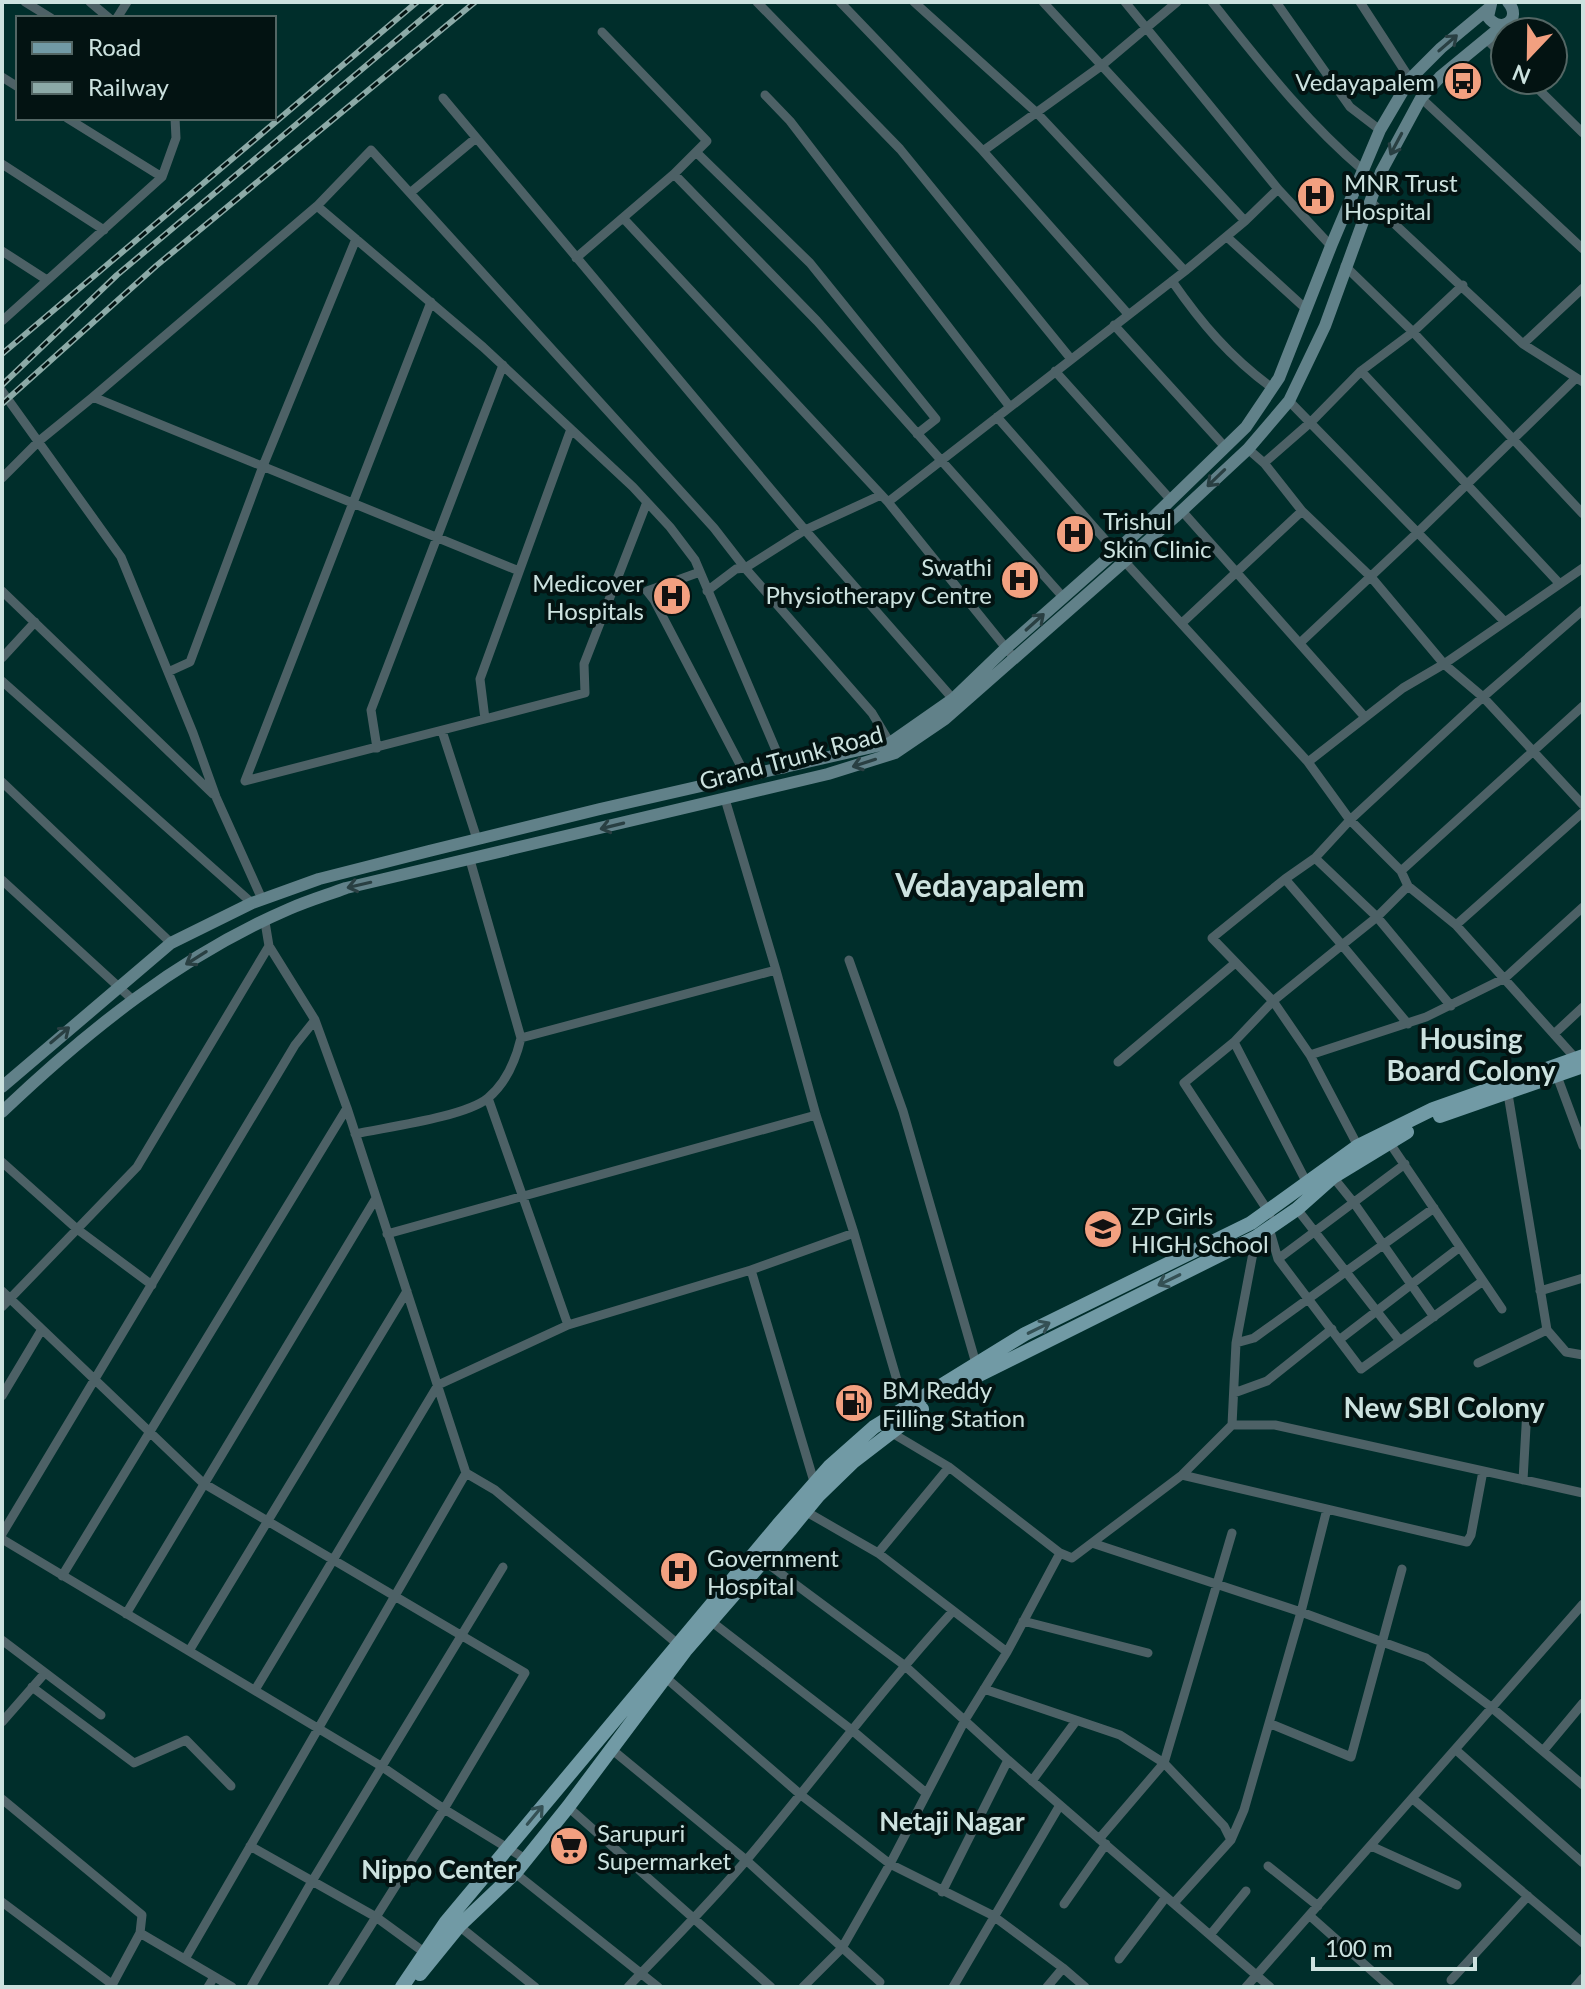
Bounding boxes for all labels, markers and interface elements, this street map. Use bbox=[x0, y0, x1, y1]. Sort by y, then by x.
legend bbox=[16, 16, 276, 120]
north arrow bbox=[1489, 16, 1569, 96]
text: Road bbox=[88, 32, 141, 61]
one-way arrow bbox=[1438, 34, 1458, 52]
text: N bbox=[1508, 59, 1534, 91]
bus stop icon: Vedayapalem bbox=[1442, 60, 1484, 102]
place label: Vedayapalem bbox=[1295, 67, 1435, 96]
text: Railway bbox=[88, 72, 170, 101]
one-way arrow bbox=[1387, 132, 1403, 156]
place label: MNR Trust Hospital bbox=[1344, 168, 1458, 225]
hospital icon: MNR Trust Hospital bbox=[1295, 175, 1337, 217]
one-way arrow bbox=[1206, 468, 1226, 487]
place label: Trishul Skin Clinic bbox=[1103, 506, 1211, 563]
hospital icon: Trishul Skin Clinic bbox=[1054, 513, 1096, 555]
place label: Swathi Physiotherapy Centre bbox=[765, 552, 992, 609]
hospital icon: Swathi Physiotherapy Centre bbox=[999, 559, 1041, 601]
place label: Medicover Hospitals bbox=[532, 568, 644, 625]
hospital icon: Medicover Hospitals bbox=[651, 575, 693, 617]
one-way arrow bbox=[1025, 613, 1045, 631]
street label: Grand Trunk Road bbox=[696, 719, 886, 795]
one-way arrow bbox=[852, 756, 878, 771]
one-way arrow bbox=[600, 819, 626, 834]
district label: Vedayapalem bbox=[894, 865, 1085, 904]
one-way arrow bbox=[347, 878, 372, 893]
one-way arrow bbox=[185, 950, 208, 966]
district label: Housing Board Colony bbox=[1387, 1021, 1556, 1087]
one-way arrow bbox=[50, 1026, 70, 1044]
place label: ZP Girls HIGH School bbox=[1131, 1201, 1269, 1258]
school or university icon: ZP Girls HIGH School bbox=[1082, 1208, 1124, 1250]
one-way arrow bbox=[1157, 1273, 1181, 1288]
one-way arrow bbox=[1026, 1320, 1050, 1335]
place label: BM Reddy Filling Station bbox=[882, 1375, 1025, 1432]
fuel station icon: BM Reddy Filling Station bbox=[833, 1382, 875, 1424]
district label: New SBI Colony bbox=[1343, 1390, 1545, 1424]
place label: Government Hospital bbox=[707, 1543, 839, 1600]
hospital icon: Government Hospital bbox=[658, 1550, 700, 1592]
one-way arrow bbox=[526, 1805, 544, 1826]
district label: Netaji Nagar bbox=[879, 1805, 1025, 1837]
place label: Sarupuri Supermarket bbox=[597, 1818, 732, 1875]
supermarket icon: Sarupuri Supermarket bbox=[548, 1825, 590, 1867]
district label: Nippo Center bbox=[361, 1853, 517, 1885]
scale bar bbox=[1313, 1921, 1475, 1971]
text: 100 m bbox=[1325, 1933, 1393, 1962]

